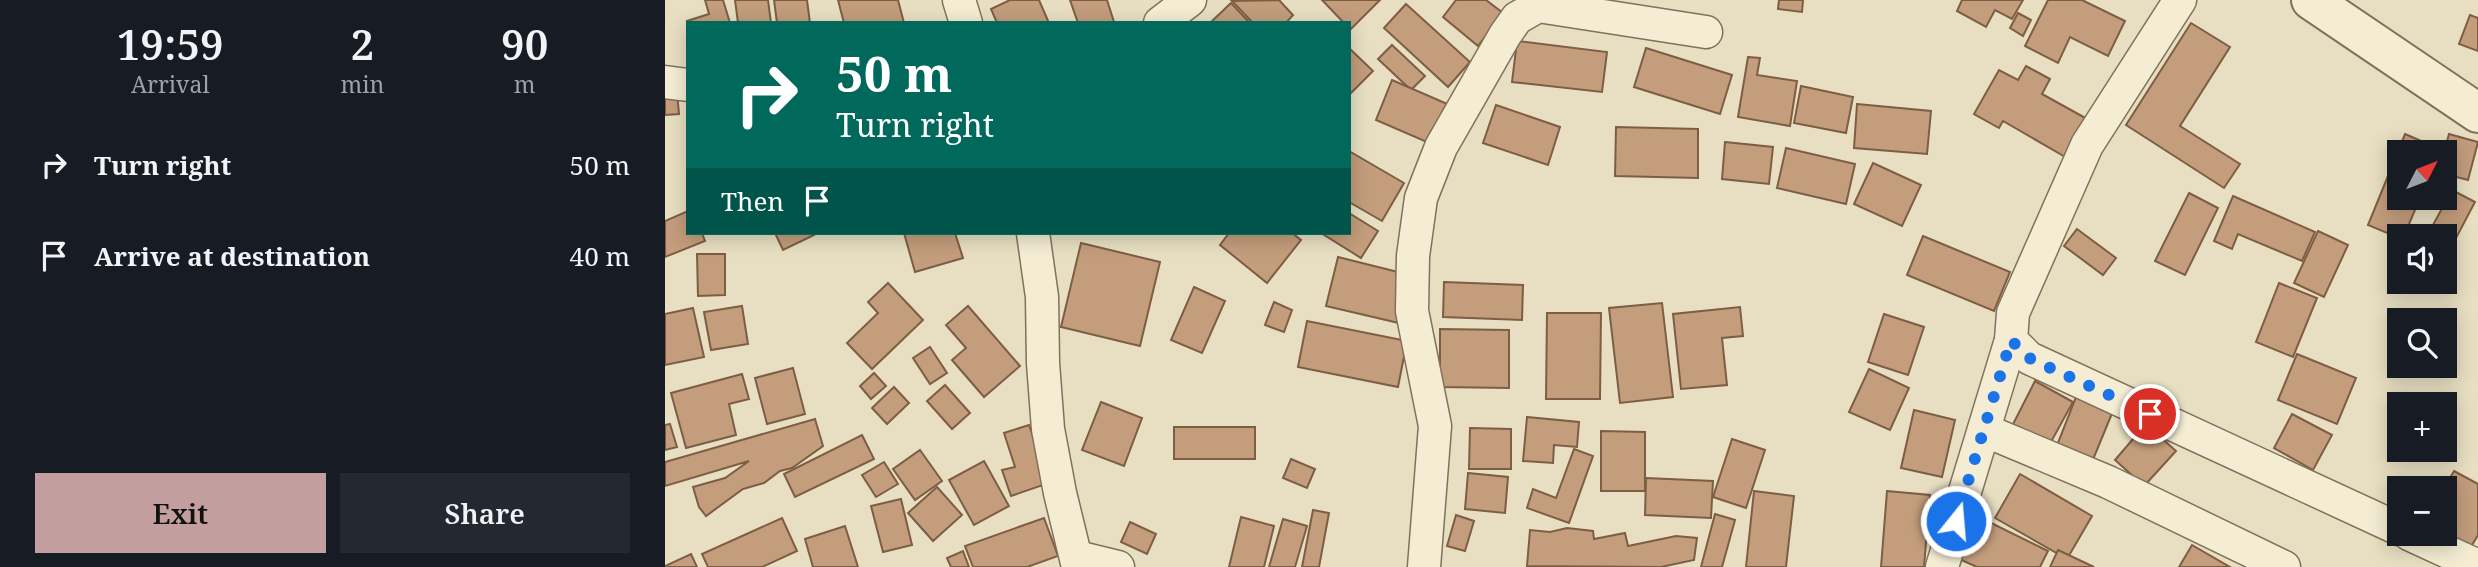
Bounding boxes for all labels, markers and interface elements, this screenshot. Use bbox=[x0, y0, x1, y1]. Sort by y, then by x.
text: 19:59 bbox=[117, 15, 224, 72]
text: 2 bbox=[351, 15, 374, 72]
text: 90 bbox=[501, 15, 548, 72]
text: 50 m bbox=[836, 40, 952, 106]
icon: right bbox=[721, 49, 812, 140]
text: Arrival bbox=[131, 68, 210, 100]
text: min bbox=[340, 68, 384, 100]
text: m bbox=[514, 68, 536, 100]
text: Turn right bbox=[836, 103, 994, 146]
north arrow bbox=[2387, 140, 2457, 210]
map controls bbox=[2387, 140, 2457, 546]
icon: right bbox=[35, 146, 73, 184]
text: Turn right bbox=[94, 147, 231, 183]
text: 50 m bbox=[570, 147, 630, 183]
icon: arrive bbox=[798, 182, 836, 220]
text: Then bbox=[721, 183, 784, 219]
button: sound bbox=[2387, 224, 2457, 294]
icon: arrive bbox=[35, 237, 73, 275]
text: Arrive at destination bbox=[94, 238, 370, 274]
text: 40 m bbox=[570, 238, 630, 274]
button: search bbox=[2387, 308, 2457, 378]
pin bbox=[2120, 384, 2180, 444]
button: + bbox=[2387, 392, 2457, 462]
icon: arrive bbox=[2131, 395, 2169, 433]
button: Exit bbox=[35, 473, 326, 553]
button: Share bbox=[340, 473, 630, 553]
button: − bbox=[2387, 476, 2457, 546]
position arrow bbox=[1919, 484, 1993, 558]

